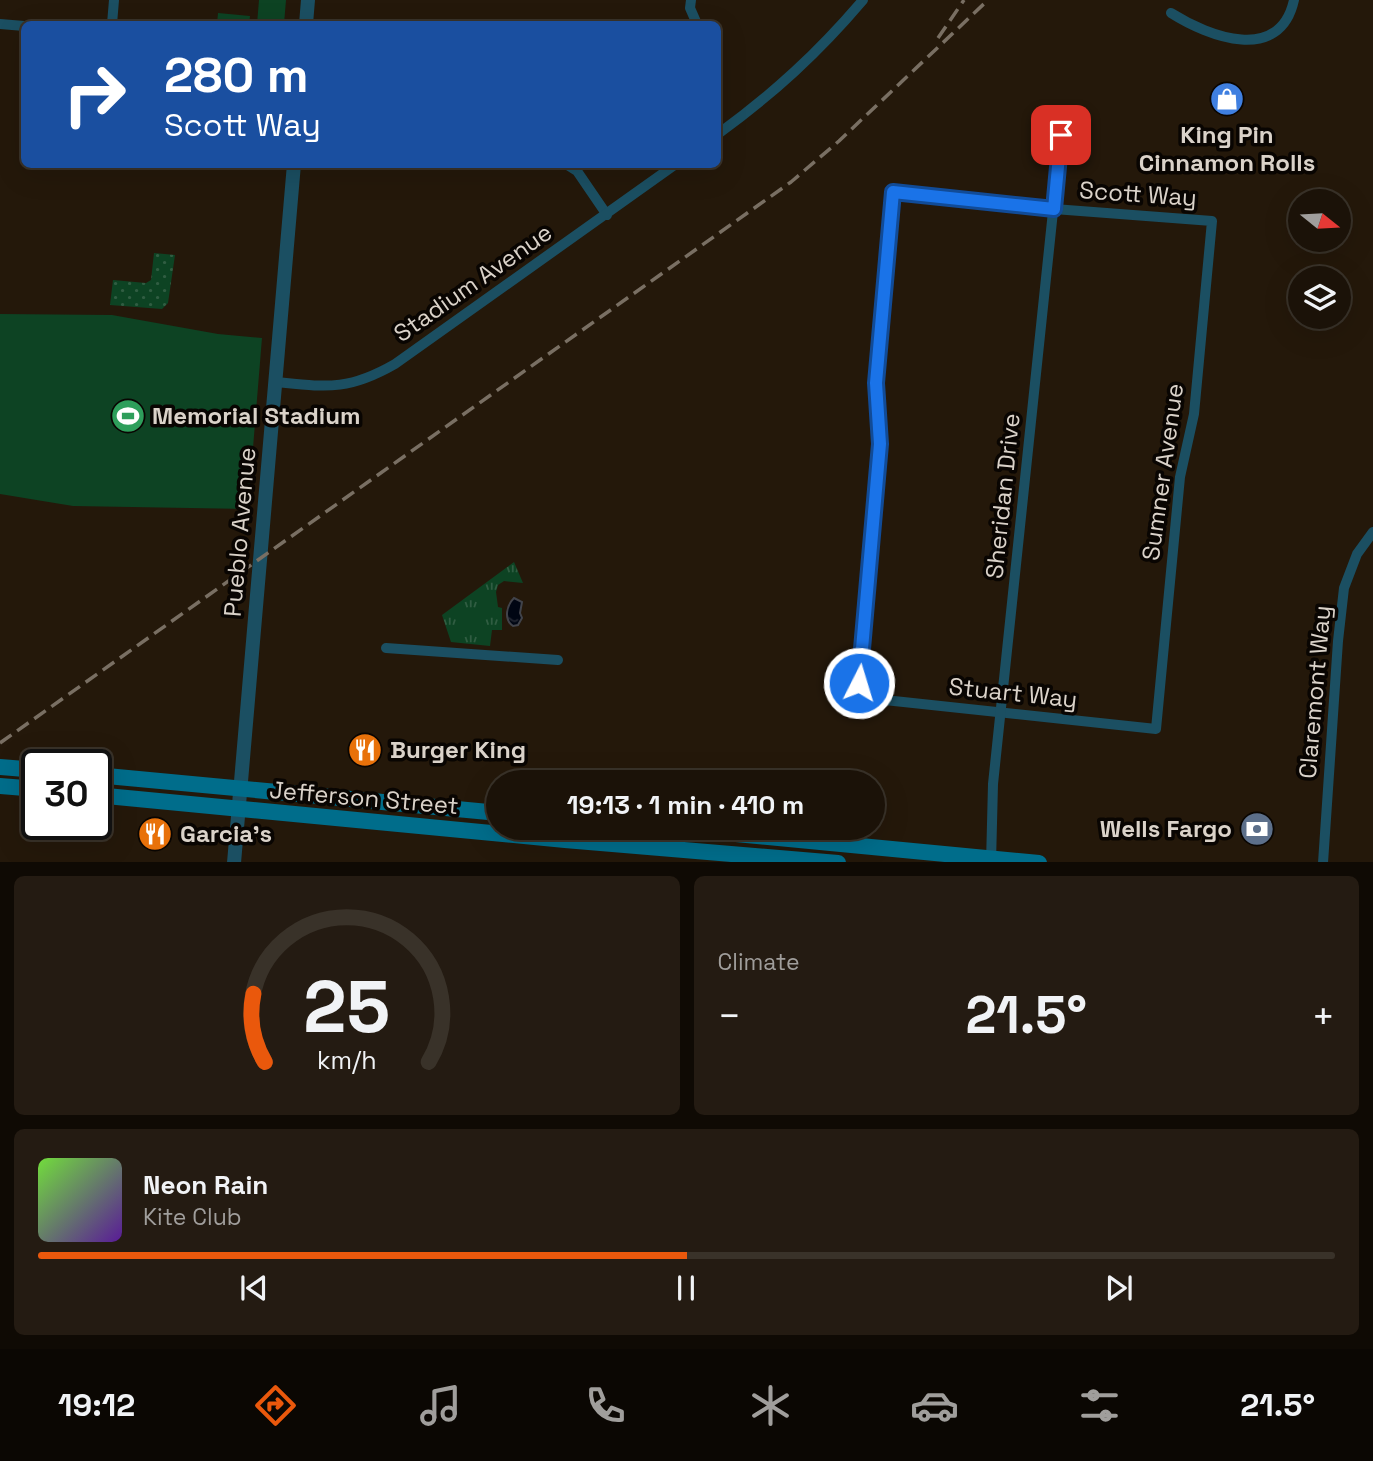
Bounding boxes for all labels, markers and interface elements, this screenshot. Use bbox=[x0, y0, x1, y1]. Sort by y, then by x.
text: 280 m bbox=[164, 44, 309, 106]
icon: right bbox=[49, 49, 140, 140]
shop icon: King Pin Cinnamon Rolls bbox=[1208, 80, 1246, 118]
text: Scott Way bbox=[164, 105, 321, 145]
pin bbox=[1031, 105, 1091, 165]
icon: arrive bbox=[1042, 116, 1080, 154]
place label: King Pin Cinnamon Rolls bbox=[1139, 119, 1315, 178]
street label: Scott Way bbox=[1078, 174, 1198, 213]
north arrow bbox=[1288, 189, 1351, 252]
map controls bbox=[1288, 189, 1351, 329]
street label: Stadium Avenue bbox=[387, 216, 558, 349]
button: layers bbox=[1288, 266, 1351, 329]
street label: Sumner Avenue bbox=[1135, 381, 1190, 563]
sports icon: Memorial Stadium bbox=[109, 397, 147, 435]
place label: Memorial Stadium bbox=[152, 400, 361, 431]
street label: Sheridan Drive bbox=[978, 412, 1027, 580]
street label: Pueblo Avenue bbox=[217, 446, 262, 618]
street label: Claremont Way bbox=[1291, 604, 1338, 780]
position arrow bbox=[822, 646, 896, 720]
street label: Stuart Way bbox=[947, 670, 1079, 715]
restaurant icon: Burger King bbox=[346, 731, 384, 769]
place label: Burger King bbox=[390, 734, 526, 765]
speed limit sign: 30 bbox=[21, 749, 112, 840]
street label: Jefferson Street bbox=[268, 774, 460, 821]
text: 19:13 · 1 min · 410 m bbox=[567, 788, 804, 822]
bank icon: Wells Fargo bbox=[1238, 810, 1276, 848]
place label: Wells Fargo bbox=[1100, 813, 1232, 844]
restaurant icon: Garcia's bbox=[136, 815, 174, 853]
place label: Garcia's bbox=[180, 818, 272, 849]
text: Climate bbox=[718, 947, 800, 977]
text: 25 bbox=[303, 960, 390, 1053]
text: 21.5° bbox=[965, 982, 1087, 1048]
text: − bbox=[718, 992, 741, 1040]
text: + bbox=[1311, 992, 1335, 1040]
text: km/h bbox=[317, 1043, 377, 1075]
text: Neon Rain bbox=[143, 1168, 268, 1202]
text: Kite Club bbox=[143, 1202, 242, 1232]
icon: previous bbox=[235, 1269, 273, 1307]
icon: pause bbox=[667, 1269, 705, 1307]
icon: next bbox=[1100, 1269, 1138, 1307]
icon: directions bbox=[251, 1381, 300, 1430]
icon: music bbox=[416, 1381, 465, 1430]
icon: phone bbox=[581, 1381, 630, 1430]
icon: climate bbox=[746, 1381, 795, 1430]
icon: car bbox=[910, 1381, 959, 1430]
icon: filters bbox=[1075, 1381, 1124, 1430]
text: 19:12 bbox=[58, 1385, 135, 1425]
text: 21.5° bbox=[1240, 1385, 1315, 1425]

